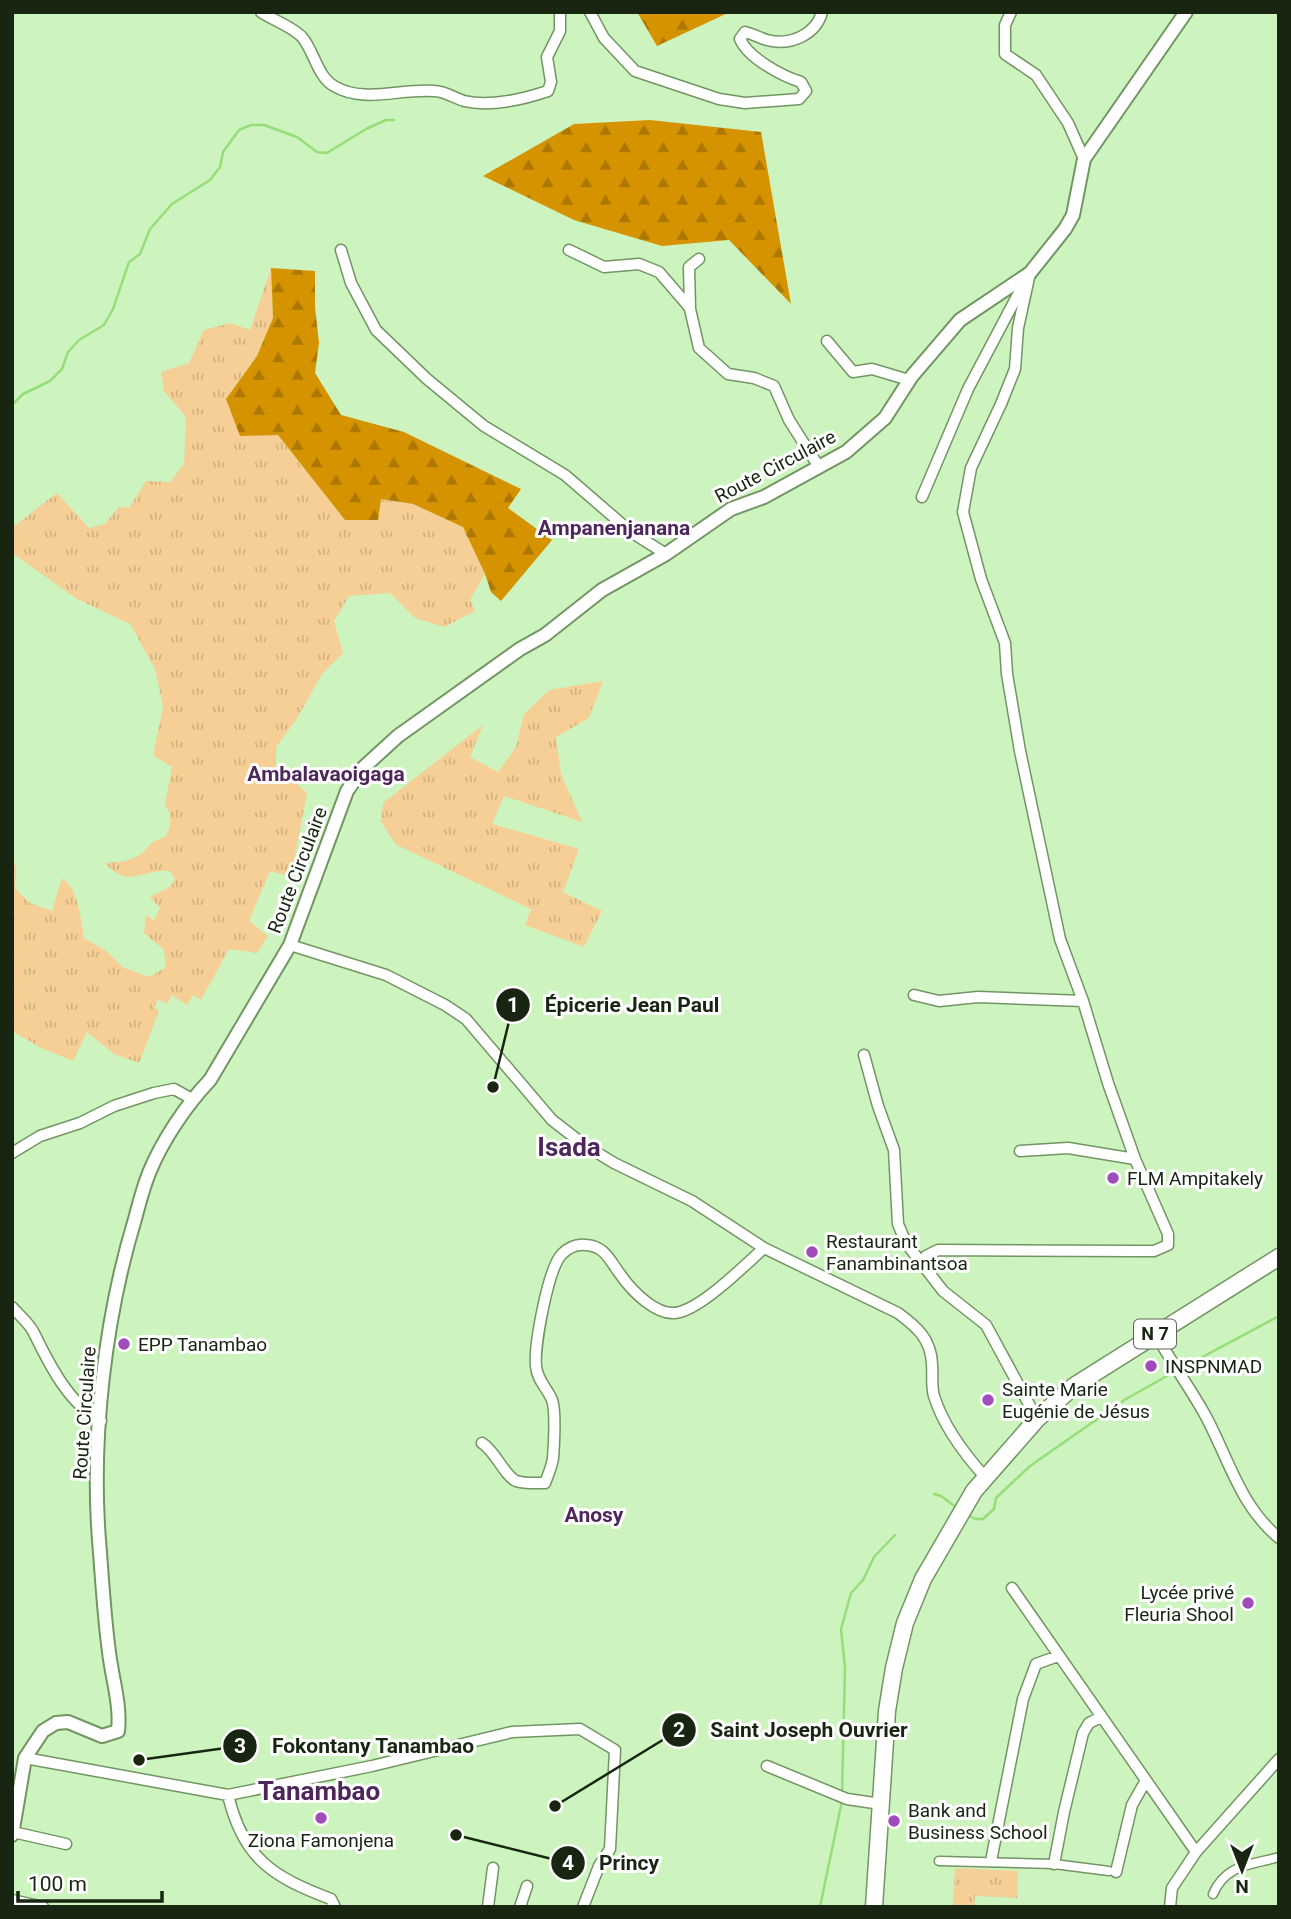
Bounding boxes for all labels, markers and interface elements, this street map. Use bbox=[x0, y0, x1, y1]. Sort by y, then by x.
street label: Route Circulaire bbox=[711, 425, 840, 508]
district label: Ampanenjanana bbox=[538, 516, 690, 540]
district label: Ambalavaoigaga bbox=[247, 762, 405, 786]
street label: Route Circulaire bbox=[263, 804, 332, 937]
callout: Épicerie Jean Paul bbox=[496, 984, 733, 1026]
text: 1 bbox=[507, 993, 519, 1017]
text: Épicerie Jean Paul bbox=[545, 993, 719, 1017]
district label: Isada bbox=[537, 1132, 601, 1162]
place label: FLM Ampitakely bbox=[1127, 1167, 1263, 1190]
marker: FLM Ampitakely bbox=[1105, 1170, 1121, 1186]
place label: Restaurant Fanambinantsoa bbox=[826, 1230, 968, 1275]
marker: Restaurant Fanambinantsoa bbox=[804, 1244, 820, 1260]
road number: N 7 bbox=[1134, 1320, 1176, 1349]
place label: EPP Tanambao bbox=[138, 1333, 267, 1356]
marker: EPP Tanambao bbox=[116, 1336, 132, 1352]
street label: Route Circulaire bbox=[68, 1346, 101, 1480]
place label: INSPNMAD bbox=[1165, 1355, 1262, 1378]
marker: INSPNMAD bbox=[1143, 1358, 1159, 1374]
place label: Sainte Marie Eugénie de Jésus bbox=[1002, 1378, 1150, 1423]
marker: Sainte Marie Eugénie de Jésus bbox=[980, 1392, 996, 1408]
district label: Anosy bbox=[565, 1503, 624, 1527]
place label: Lycée privé Fleuria Shool bbox=[1124, 1581, 1234, 1626]
marker: Lycée privé Fleuria Shool bbox=[1240, 1595, 1256, 1611]
callout: Saint Joseph Ouvrier bbox=[661, 1709, 921, 1751]
text: 2 bbox=[673, 1718, 685, 1742]
text: Saint Joseph Ouvrier bbox=[710, 1718, 908, 1742]
callout: Fokontany Tanambao bbox=[222, 1725, 488, 1767]
text: 3 bbox=[234, 1734, 246, 1758]
text: Fokontany Tanambao bbox=[272, 1734, 474, 1758]
district label: Tanambao bbox=[258, 1776, 380, 1806]
place label: Bank and Business School bbox=[908, 1799, 1048, 1844]
marker: Ziona Famonjena bbox=[313, 1810, 329, 1826]
marker: Bank and Business School bbox=[886, 1813, 902, 1829]
place label: Ziona Famonjena bbox=[248, 1829, 394, 1852]
north arrow bbox=[1207, 1835, 1277, 1905]
callout: Princy bbox=[550, 1842, 673, 1884]
text: 4 bbox=[562, 1851, 574, 1875]
text: Princy bbox=[599, 1851, 659, 1875]
scale bar bbox=[18, 1860, 161, 1904]
text: 100 m bbox=[28, 1872, 87, 1896]
text: N bbox=[1235, 1875, 1249, 1898]

